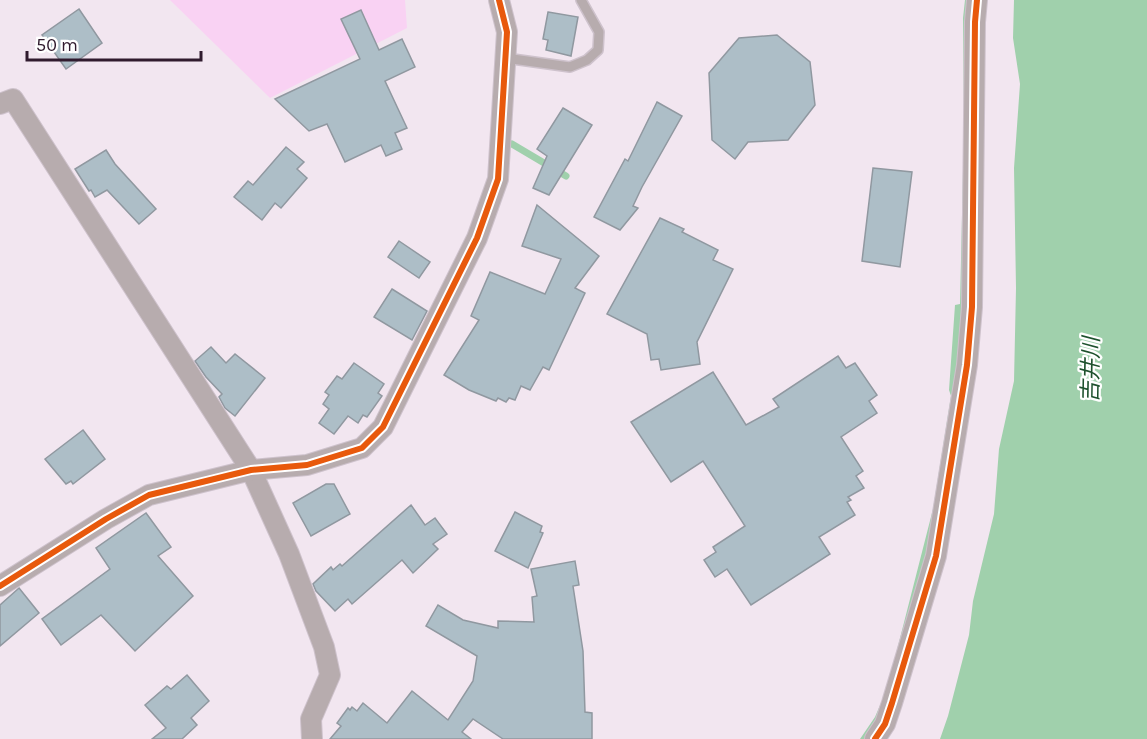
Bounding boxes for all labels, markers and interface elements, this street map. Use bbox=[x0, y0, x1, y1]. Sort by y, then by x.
scale bar bbox=[27, 24, 201, 62]
text: 50 m bbox=[36, 34, 78, 56]
water label: 吉井川 bbox=[1077, 335, 1105, 403]

